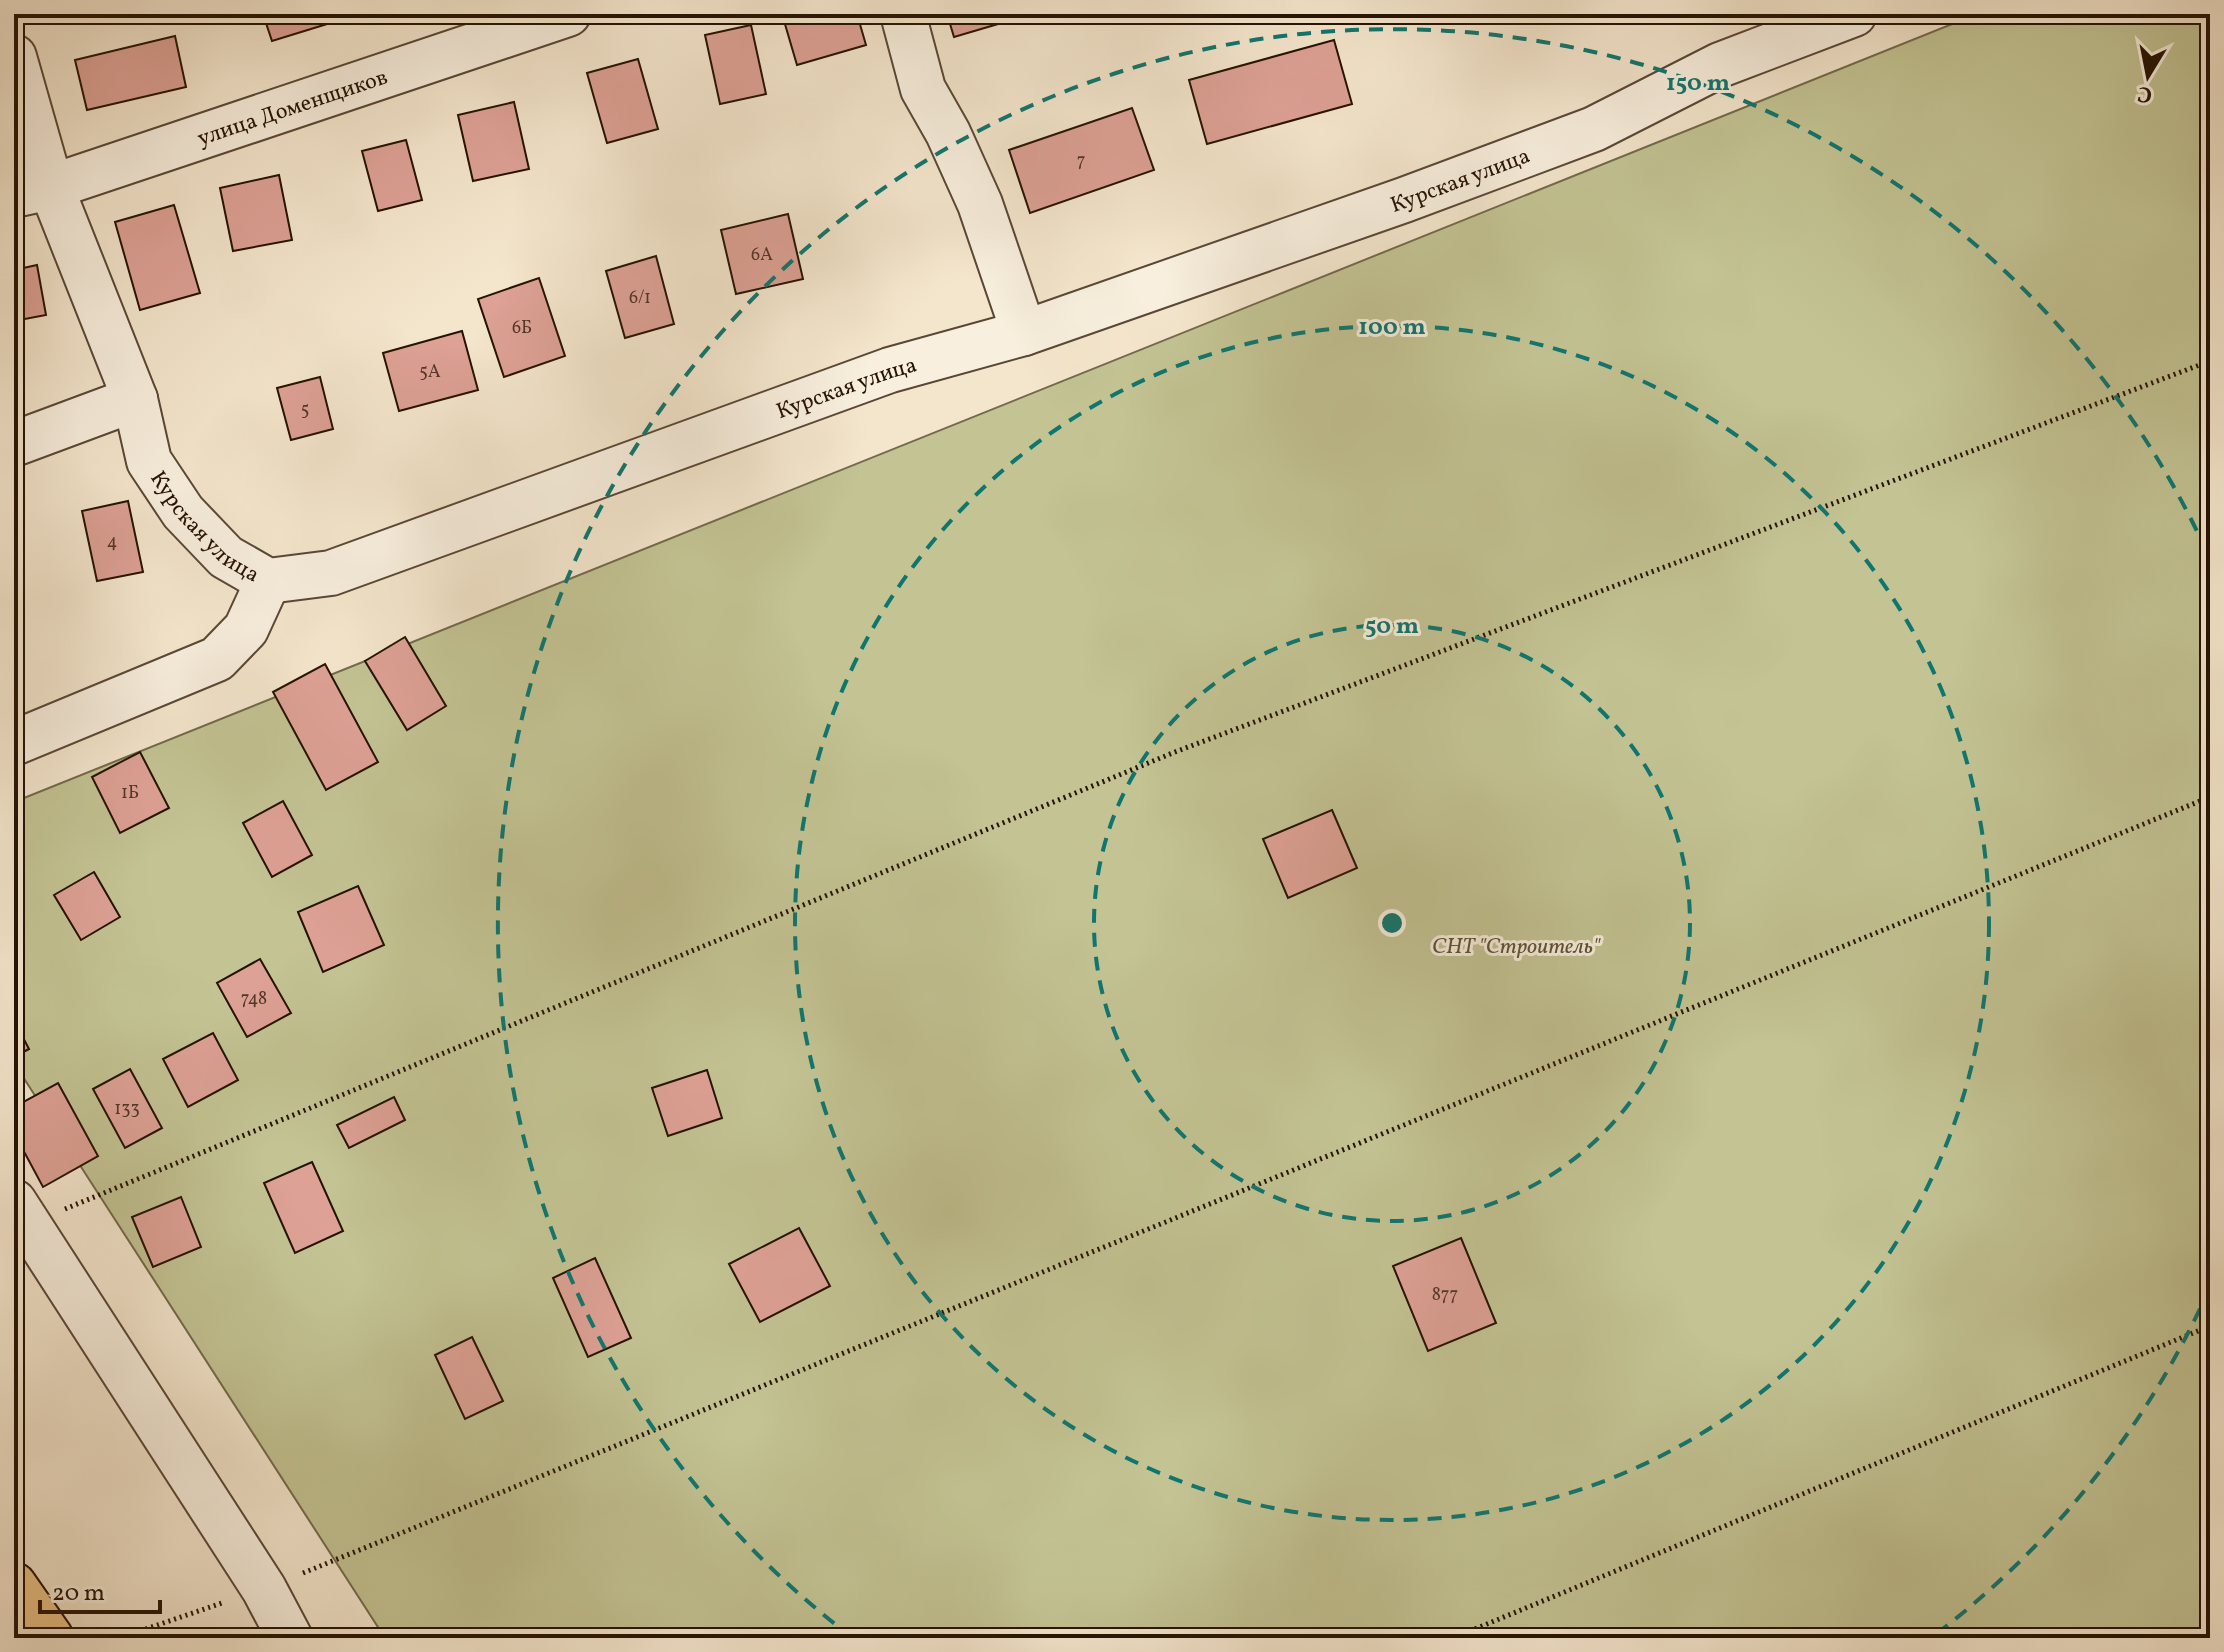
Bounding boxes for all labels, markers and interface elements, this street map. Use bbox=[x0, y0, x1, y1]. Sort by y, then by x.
north arrow bbox=[2108, 36, 2188, 116]
street label: улица Доменщиков bbox=[194, 62, 392, 155]
text: 150 m bbox=[1666, 67, 1730, 101]
text: С bbox=[2135, 77, 2155, 110]
street label: Курская улица bbox=[1387, 141, 1535, 222]
house number: 7 bbox=[1077, 149, 1085, 174]
house number: 6А bbox=[751, 243, 773, 268]
house number: 6/1 bbox=[629, 286, 651, 311]
text: 100 m bbox=[1358, 311, 1426, 345]
house number: 6Б bbox=[512, 316, 532, 341]
street label: Курская улица bbox=[772, 350, 920, 428]
house number: 5А bbox=[419, 360, 441, 385]
house number: 5 bbox=[301, 398, 309, 423]
street label: Курская улица bbox=[142, 465, 265, 591]
house number: 4 bbox=[107, 530, 117, 555]
text: 50 m bbox=[1365, 610, 1419, 644]
house number: 1Б bbox=[121, 781, 139, 806]
centre of rings bbox=[1378, 909, 1406, 937]
park label: СНТ "Строитель" bbox=[1432, 932, 1601, 963]
house number: 748 bbox=[241, 987, 267, 1012]
house number: 133 bbox=[114, 1097, 140, 1122]
house number: 877 bbox=[1432, 1283, 1458, 1308]
scale bar bbox=[40, 1564, 160, 1614]
text: 20 m bbox=[52, 1577, 105, 1611]

